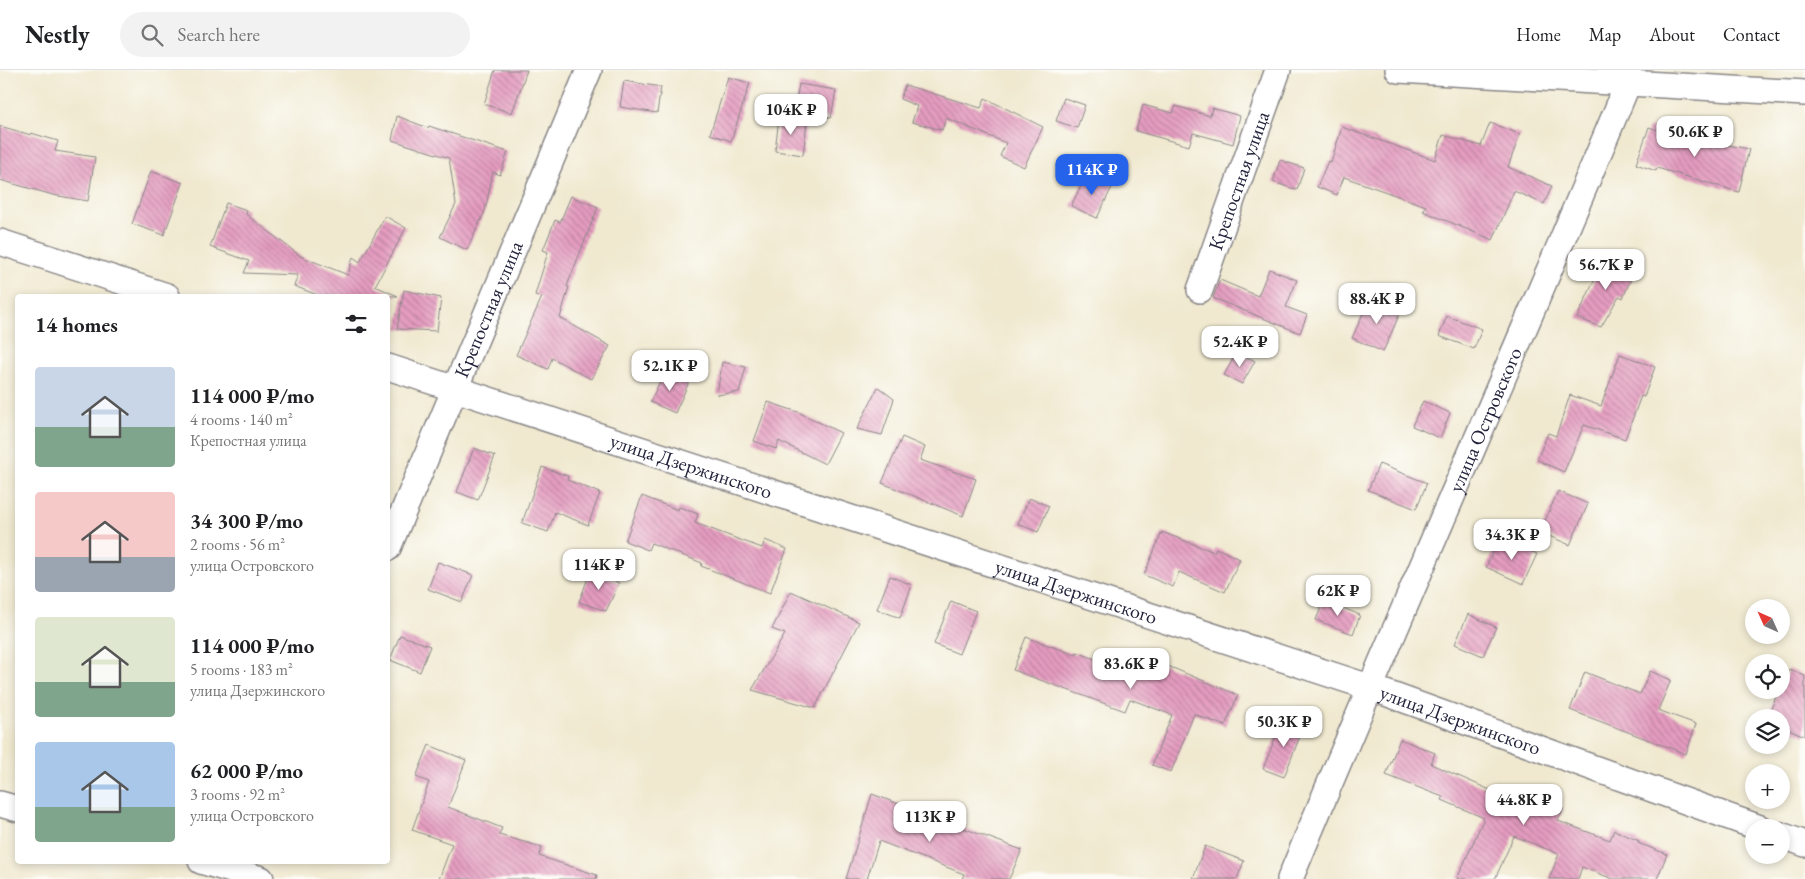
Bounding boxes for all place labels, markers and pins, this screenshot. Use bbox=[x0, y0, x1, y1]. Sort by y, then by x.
pin: 104K ₽ bbox=[750, 93, 832, 136]
pin: 50.6K ₽ bbox=[1649, 116, 1741, 158]
pin: 114K ₽ bbox=[1051, 154, 1133, 196]
pin: 56.7K ₽ bbox=[1560, 248, 1652, 291]
pin: 88.4K ₽ bbox=[1331, 282, 1423, 325]
pin: 52.4K ₽ bbox=[1194, 326, 1286, 368]
pin: 52.1K ₽ bbox=[624, 350, 716, 392]
pin: 34.3K ₽ bbox=[1466, 518, 1558, 561]
pin: 114K ₽ bbox=[558, 548, 640, 591]
pin: 62K ₽ bbox=[1303, 574, 1373, 617]
pin: 83.6K ₽ bbox=[1085, 648, 1177, 690]
pin: 50.3K ₽ bbox=[1238, 706, 1330, 748]
pin: 44.8K ₽ bbox=[1478, 784, 1570, 826]
pin: 113K ₽ bbox=[889, 800, 971, 843]

